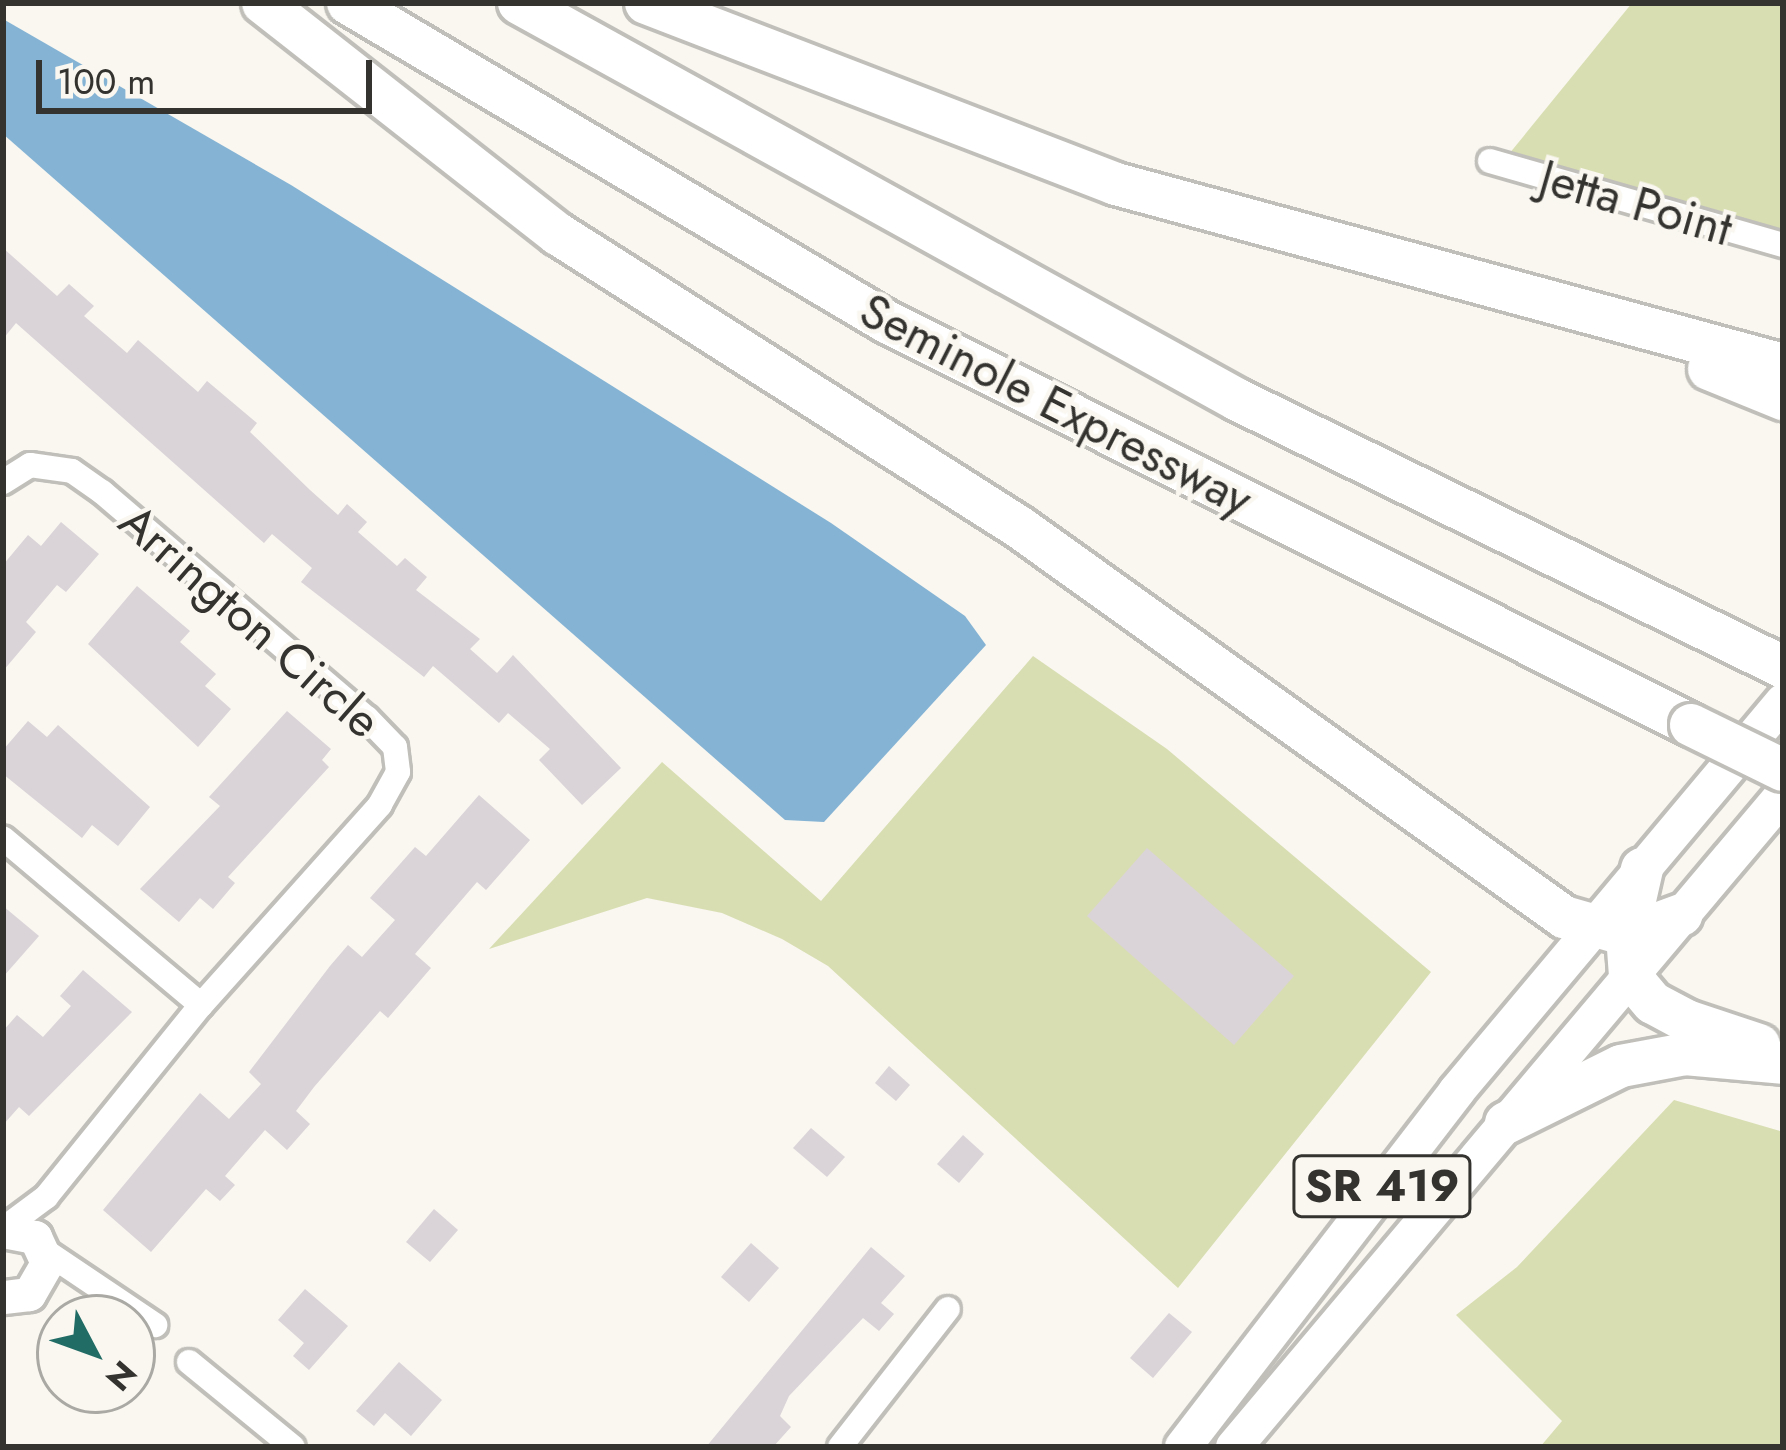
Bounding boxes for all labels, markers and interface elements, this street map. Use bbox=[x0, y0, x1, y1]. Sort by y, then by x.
scale bar bbox=[42, 36, 378, 110]
text: 100 m bbox=[57, 55, 155, 107]
street label: Jetta Point bbox=[1533, 148, 1739, 258]
street label: Seminole Expressway bbox=[850, 281, 1262, 529]
street label: Arrington Circle bbox=[108, 492, 392, 750]
road number: SR 419 bbox=[1292, 1147, 1472, 1225]
north arrow bbox=[36, 1294, 156, 1414]
text: N bbox=[95, 1351, 148, 1401]

